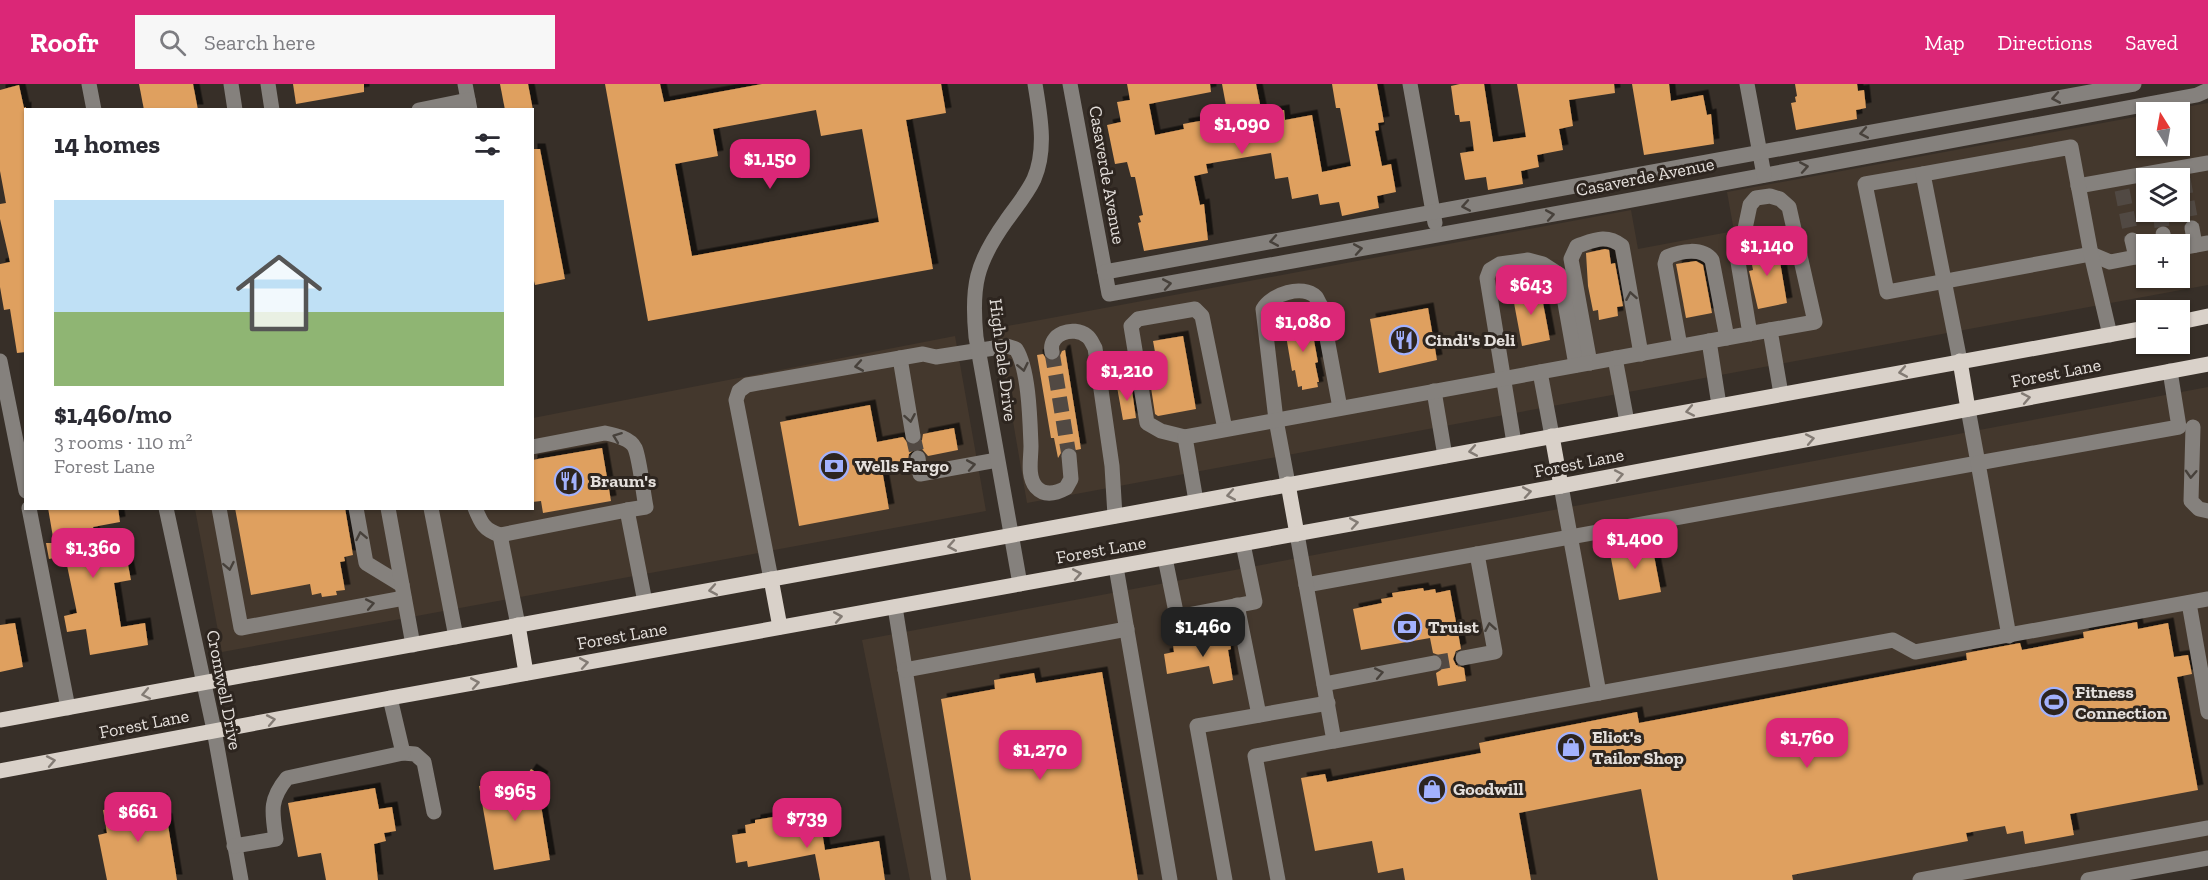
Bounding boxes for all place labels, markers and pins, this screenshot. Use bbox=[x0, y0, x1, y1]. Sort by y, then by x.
pin: $1,090 bbox=[1193, 104, 1291, 155]
pin: $1,150 bbox=[721, 139, 819, 190]
pin: $1,140 bbox=[1718, 226, 1816, 277]
pin: $643 bbox=[1495, 265, 1567, 316]
pin: $1,080 bbox=[1254, 302, 1352, 353]
restaurant icon: Cindi's Deli bbox=[1388, 324, 1420, 356]
place label: Cindi's Deli bbox=[1425, 329, 1516, 351]
pin: $1,210 bbox=[1078, 351, 1176, 402]
bank icon: Wells Fargo bbox=[818, 450, 850, 482]
place label: Wells Fargo bbox=[855, 455, 950, 477]
restaurant icon: Braum's bbox=[553, 465, 585, 497]
place label: Braum's bbox=[590, 470, 656, 492]
pin: $1,400 bbox=[1586, 519, 1684, 570]
pin: $1,360 bbox=[44, 528, 142, 579]
pin: $1,460 bbox=[1154, 607, 1252, 658]
bank icon: Truist bbox=[1391, 611, 1423, 643]
place label: Truist bbox=[1428, 616, 1480, 638]
place label: Fitness Connection bbox=[2075, 681, 2167, 724]
sports icon: Fitness Connection bbox=[2038, 686, 2070, 718]
pin: $1,760 bbox=[1758, 718, 1856, 769]
place label: Eliot's Tailor Shop bbox=[1592, 726, 1684, 769]
pin: $1,270 bbox=[991, 730, 1089, 781]
shop icon: Eliot's Tailor Shop bbox=[1555, 731, 1587, 763]
pin: $965 bbox=[479, 771, 551, 822]
shop icon: Goodwill bbox=[1416, 773, 1448, 805]
place label: Goodwill bbox=[1453, 778, 1524, 800]
pin: $661 bbox=[102, 792, 174, 843]
pin: $739 bbox=[771, 798, 843, 849]

